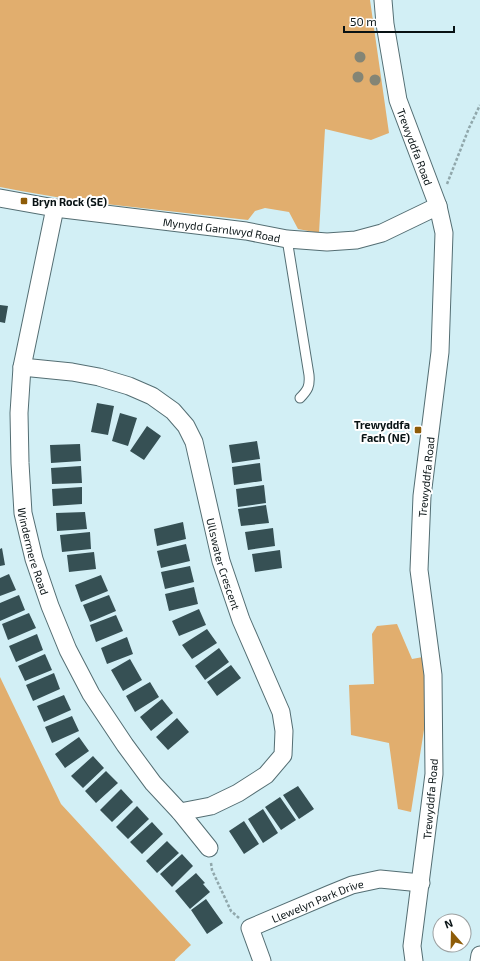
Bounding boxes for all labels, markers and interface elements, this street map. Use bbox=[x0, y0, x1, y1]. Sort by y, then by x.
scale bar bbox=[344, 8, 454, 34]
text: 50 m bbox=[350, 14, 377, 28]
street label: Trewyddfa Road bbox=[395, 106, 436, 187]
place label: Bryn Rock (SE) bbox=[32, 195, 107, 209]
marker: Bryn Rock (SE) bbox=[19, 196, 29, 206]
street label: Mynydd Garnlwyd Road bbox=[162, 215, 282, 244]
place label: Trewyddfa Fach (NE) bbox=[354, 418, 410, 444]
marker: Trewyddfa Fach (NE) bbox=[413, 425, 423, 435]
street label: Trewyddfa Road bbox=[415, 436, 437, 518]
street label: Windermere Road bbox=[16, 507, 52, 596]
street label: Ullswater Crescent bbox=[205, 516, 244, 611]
street label: Trewyddfa Road bbox=[420, 758, 440, 840]
street label: Llewelyn Park Drive bbox=[269, 876, 365, 925]
north arrow bbox=[432, 913, 472, 953]
text: N bbox=[442, 916, 454, 931]

